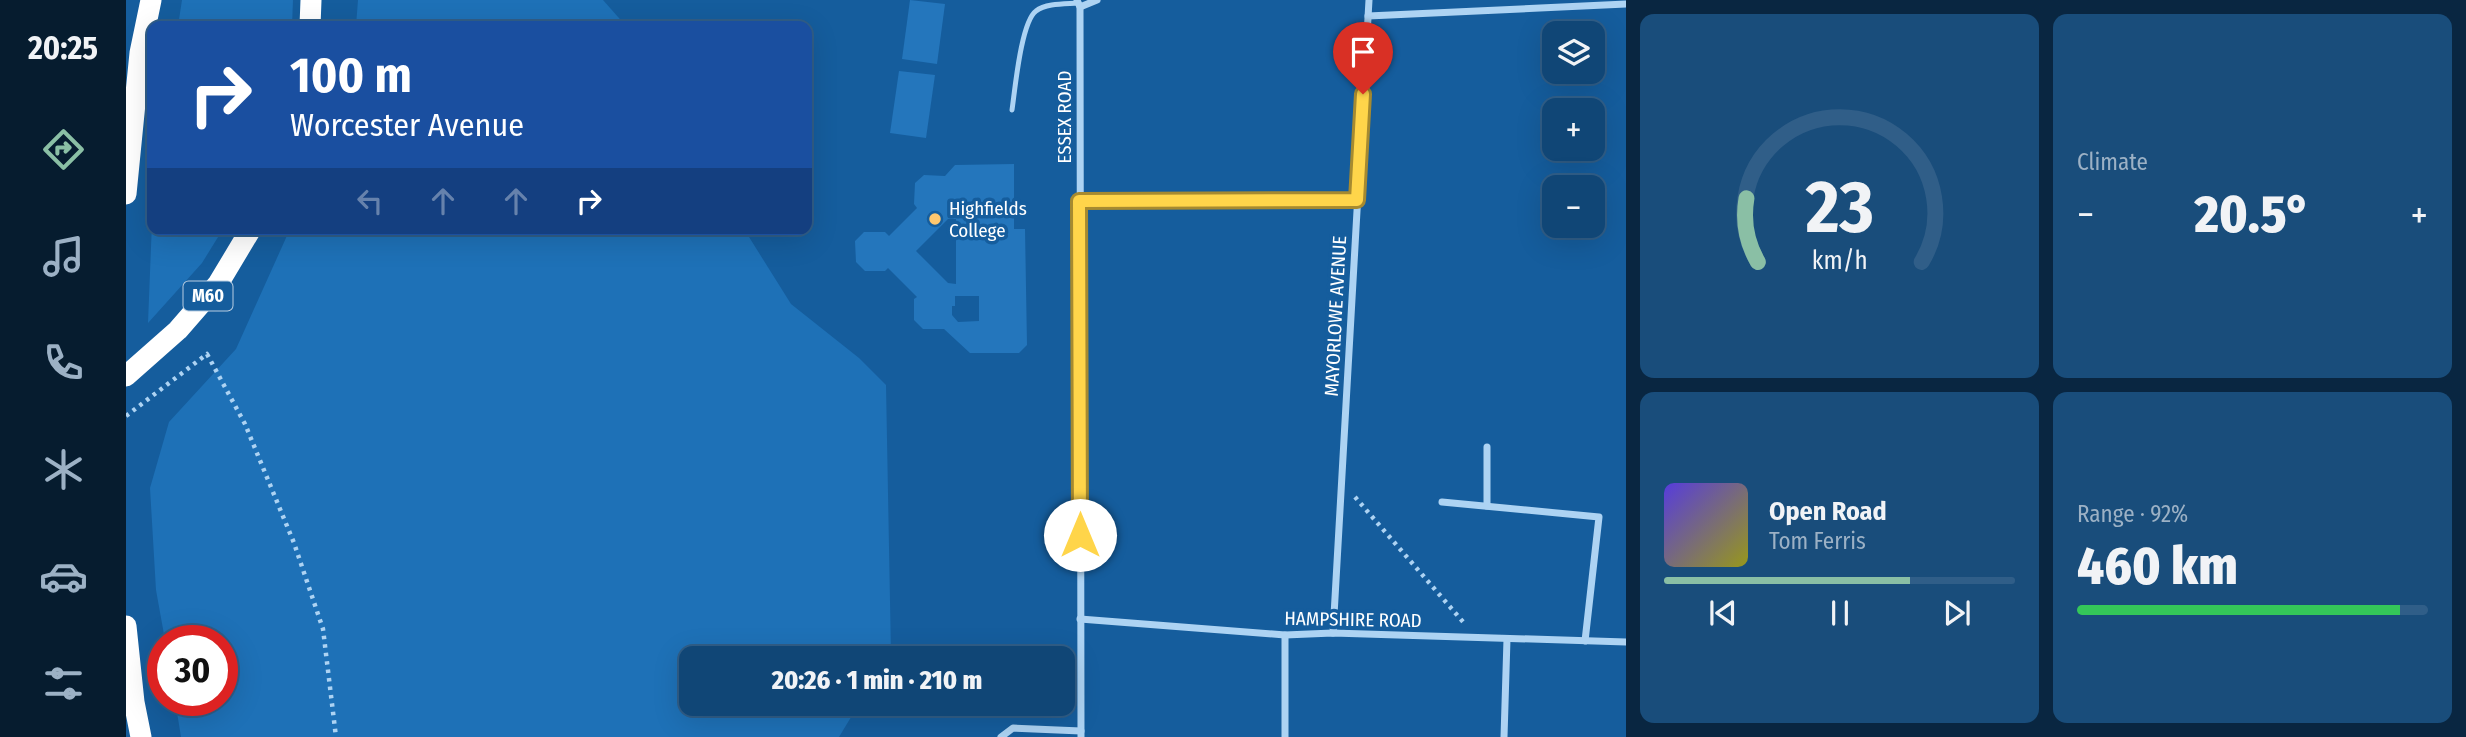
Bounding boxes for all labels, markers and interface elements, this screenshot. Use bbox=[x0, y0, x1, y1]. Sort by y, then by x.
map controls bbox=[1542, 21, 1605, 238]
button: layers bbox=[1542, 21, 1605, 84]
pin bbox=[1333, 22, 1393, 94]
text: 20:25 bbox=[28, 29, 98, 67]
icon: arrive bbox=[1344, 33, 1382, 71]
text: 100 m bbox=[290, 46, 412, 105]
icon: right bbox=[175, 49, 266, 140]
street label: ESSEX ROAD bbox=[1053, 71, 1076, 163]
button: + bbox=[1542, 98, 1605, 161]
text: Worcester Avenue bbox=[290, 106, 524, 144]
icon: directions bbox=[39, 125, 88, 174]
text: Climate bbox=[2077, 148, 2148, 176]
text: 23 bbox=[1804, 164, 1874, 251]
button: − bbox=[1542, 175, 1605, 238]
icon: left bbox=[351, 182, 389, 220]
icon: ahead bbox=[424, 182, 462, 220]
icon: ahead bbox=[497, 182, 535, 220]
icon: right bbox=[570, 182, 608, 220]
text: 20.5° bbox=[2195, 183, 2310, 246]
text: − bbox=[2077, 192, 2094, 238]
text: + bbox=[2411, 192, 2428, 238]
place label: Highfields College bbox=[949, 197, 1027, 242]
marker: Highfields College bbox=[927, 211, 943, 227]
icon: music bbox=[39, 232, 88, 281]
street label: MAYORLOWE AVENUE bbox=[1320, 235, 1351, 397]
text: km/h bbox=[1812, 246, 1867, 276]
road number: M60 bbox=[183, 282, 232, 310]
icon: phone bbox=[39, 338, 88, 387]
icon: climate bbox=[39, 445, 88, 494]
text: Open Road bbox=[1769, 496, 1887, 527]
position arrow bbox=[1043, 498, 1117, 572]
text: Range · 92% bbox=[2077, 500, 2188, 528]
text: Tom Ferris bbox=[1769, 527, 1866, 555]
text: 460 km bbox=[2077, 535, 2238, 598]
icon: car bbox=[39, 552, 88, 601]
icon: previous bbox=[1704, 594, 1742, 632]
icon: pause bbox=[1821, 594, 1859, 632]
icon: next bbox=[1938, 594, 1976, 632]
street label: HAMPSHIRE ROAD bbox=[1284, 607, 1422, 632]
speed limit sign: 30 bbox=[147, 625, 238, 716]
icon: filters bbox=[39, 659, 88, 708]
text: 20:26 · 1 min · 210 m bbox=[772, 665, 982, 696]

